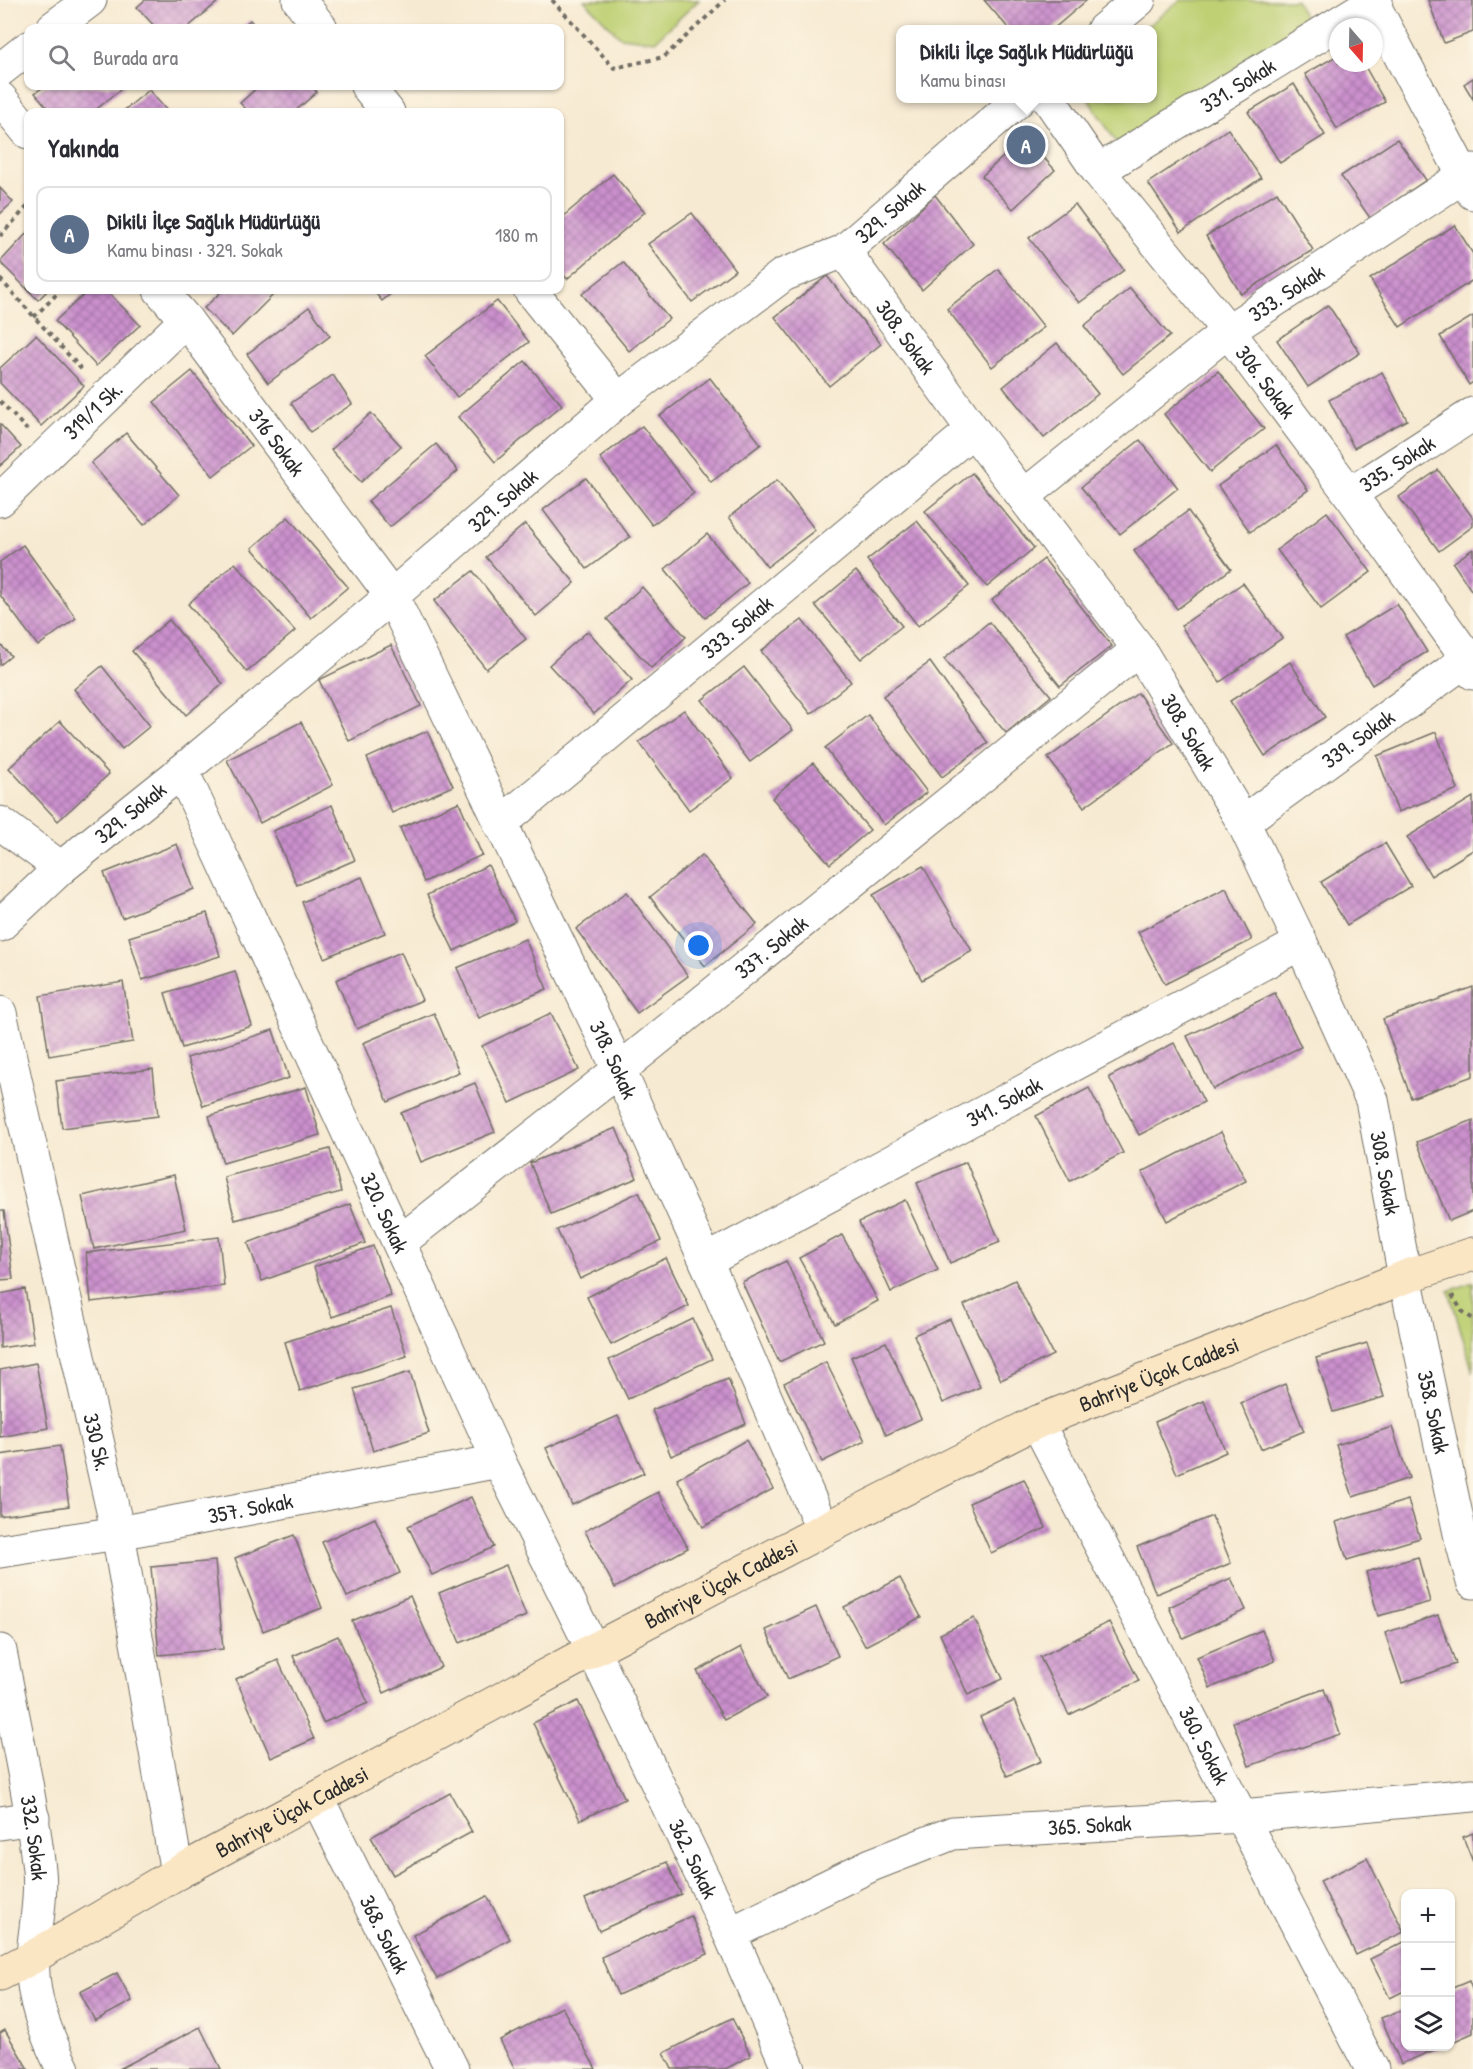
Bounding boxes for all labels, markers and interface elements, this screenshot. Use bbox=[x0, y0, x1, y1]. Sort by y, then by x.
north arrow bbox=[1329, 18, 1383, 72]
search box bbox=[24, 24, 564, 90]
popup bbox=[896, 25, 1157, 103]
text: Dikili İlçe Sağlık Müdürlüğü bbox=[920, 36, 1133, 66]
icon: search bbox=[45, 41, 78, 74]
text: Burada ara bbox=[93, 42, 178, 72]
street label: 331. Sokak bbox=[1194, 50, 1281, 120]
text: Kamu binası bbox=[920, 66, 1006, 93]
pin: A bbox=[1006, 122, 1046, 168]
text: Yakında bbox=[48, 130, 118, 165]
street label: 329. Sokak bbox=[848, 173, 931, 250]
text: Dikili İlçe Sağlık Müdürlüğü bbox=[107, 206, 320, 236]
text: A bbox=[65, 221, 74, 248]
text: 180 m bbox=[495, 221, 538, 248]
text: Kamu binası · 329. Sokak bbox=[107, 236, 283, 263]
street label: 333. Sokak bbox=[1242, 257, 1330, 329]
street label: 308. Sokak bbox=[869, 294, 943, 380]
street label: 306. Sokak bbox=[1229, 339, 1303, 424]
street label: 319/1 Sk. bbox=[56, 374, 129, 446]
street label: 316 Sokak bbox=[242, 402, 312, 482]
street label: 335. Sokak bbox=[1353, 428, 1441, 499]
street label: 329. Sokak bbox=[461, 461, 544, 539]
street label: 333. Sokak bbox=[694, 588, 779, 666]
street label: 308. Sokak bbox=[1154, 688, 1223, 776]
street label: 339. Sokak bbox=[1315, 702, 1400, 775]
street label: 329. Sokak bbox=[88, 775, 172, 851]
street label: 337. Sokak bbox=[728, 908, 814, 986]
your location bbox=[684, 931, 713, 960]
street label: 318. Sokak bbox=[583, 1016, 645, 1103]
street label: 341. Sokak bbox=[961, 1069, 1047, 1134]
street label: 308. Sokak bbox=[1363, 1128, 1408, 1217]
street label: 320. Sokak bbox=[353, 1167, 416, 1258]
street label: Bahriye Üçok Caddesi bbox=[1075, 1329, 1243, 1419]
street label: 358. Sokak bbox=[1410, 1368, 1458, 1456]
street label: 330 Sk. bbox=[76, 1410, 118, 1474]
street label: 357. Sokak bbox=[205, 1485, 295, 1531]
street label: Bahriye Üçok Caddesi bbox=[639, 1531, 803, 1636]
street label: 360. Sokak bbox=[1172, 1701, 1237, 1790]
street label: Bahriye Üçok Caddesi bbox=[210, 1758, 373, 1865]
street label: 332. Sokak bbox=[13, 1793, 55, 1881]
street label: 365. Sokak bbox=[1047, 1807, 1132, 1842]
street label: 362. Sokak bbox=[662, 1814, 726, 1903]
map controls bbox=[1401, 1889, 1455, 2051]
button: + bbox=[1401, 1889, 1455, 1943]
street label: 368. Sokak bbox=[353, 1890, 417, 1978]
button: − bbox=[1401, 1943, 1455, 1997]
button: layers bbox=[1401, 1997, 1455, 2051]

